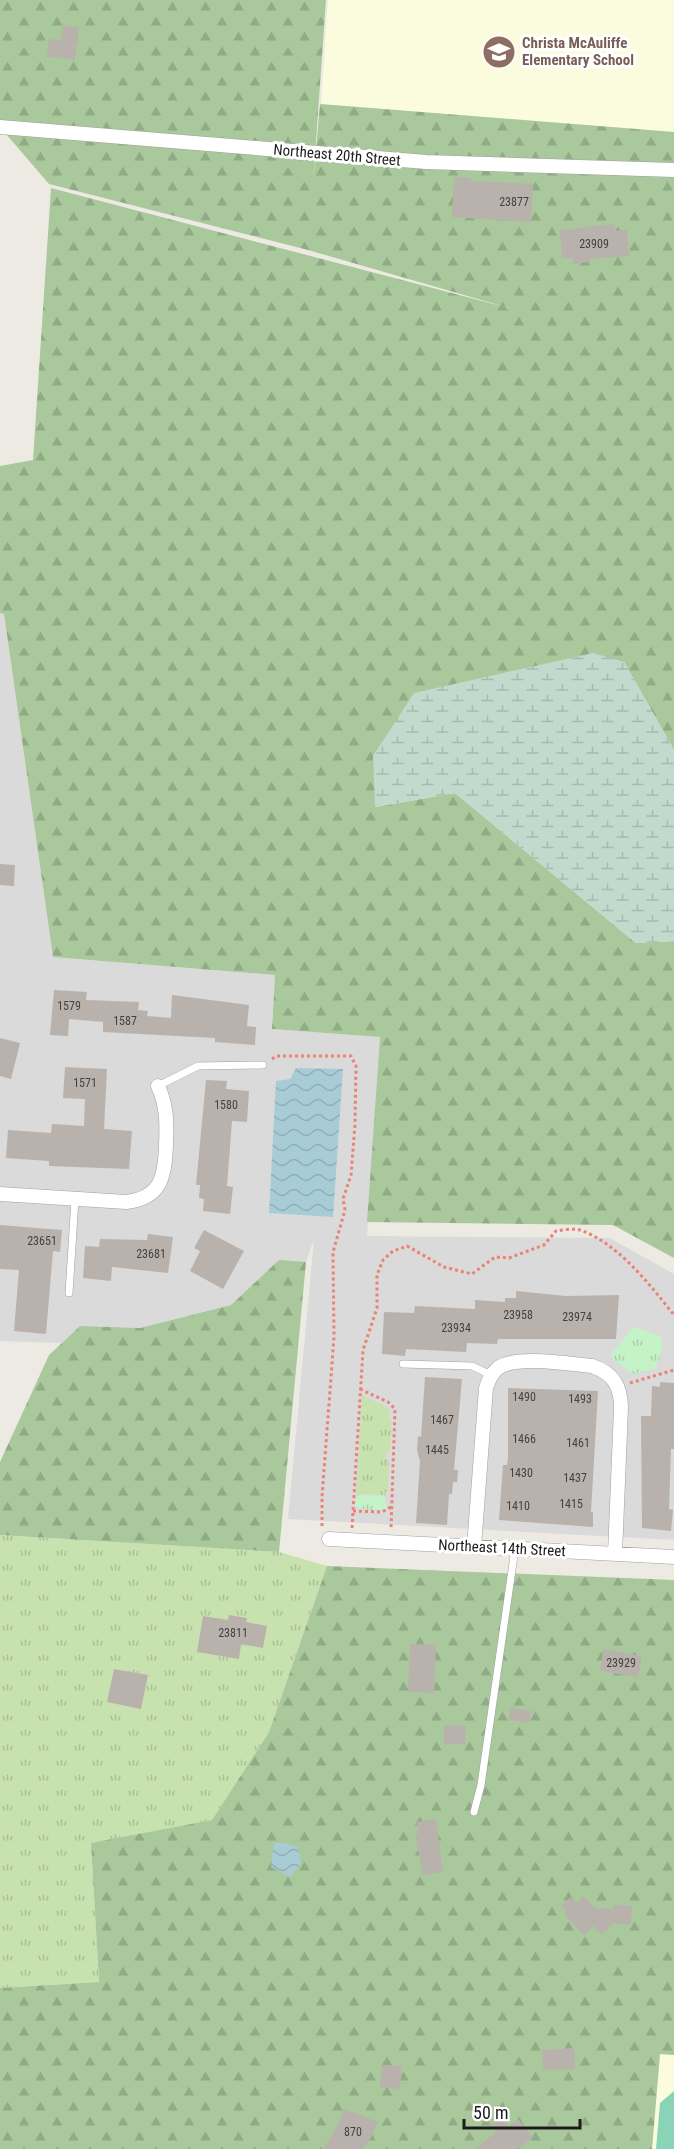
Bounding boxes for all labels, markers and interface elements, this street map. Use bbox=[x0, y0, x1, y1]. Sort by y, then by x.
school or university icon: Christa McAuliffe Elementary School bbox=[481, 34, 517, 70]
place label: Christa McAuliffe Elementary School bbox=[522, 34, 634, 69]
street label: Northeast 20th Street bbox=[273, 140, 401, 170]
house number: 23877 bbox=[499, 195, 529, 209]
house number: 23909 bbox=[579, 237, 609, 251]
house number: 1579 bbox=[57, 999, 81, 1013]
house number: 1587 bbox=[113, 1014, 137, 1028]
house number: 1571 bbox=[73, 1076, 97, 1090]
house number: 1580 bbox=[214, 1098, 238, 1112]
house number: 23651 bbox=[27, 1234, 57, 1248]
house number: 23681 bbox=[136, 1247, 166, 1261]
house number: 23958 bbox=[503, 1308, 533, 1322]
house number: 23974 bbox=[562, 1310, 592, 1324]
house number: 23934 bbox=[441, 1321, 471, 1335]
house number: 1490 bbox=[512, 1390, 536, 1404]
house number: 1493 bbox=[568, 1392, 592, 1406]
house number: 1467 bbox=[430, 1413, 454, 1427]
house number: 1466 bbox=[512, 1432, 536, 1446]
house number: 1461 bbox=[566, 1436, 590, 1450]
house number: 1445 bbox=[425, 1443, 449, 1457]
house number: 1430 bbox=[509, 1466, 533, 1480]
house number: 1437 bbox=[563, 1471, 587, 1485]
house number: 1415 bbox=[559, 1497, 583, 1511]
house number: 1410 bbox=[506, 1499, 530, 1513]
street label: Northeast 14th Street bbox=[438, 1536, 566, 1560]
house number: 23811 bbox=[218, 1626, 248, 1640]
house number: 23929 bbox=[606, 1656, 636, 1670]
scale bar bbox=[464, 2092, 580, 2130]
text: 50 m bbox=[473, 2102, 508, 2123]
house number: 870 bbox=[344, 2125, 362, 2139]

